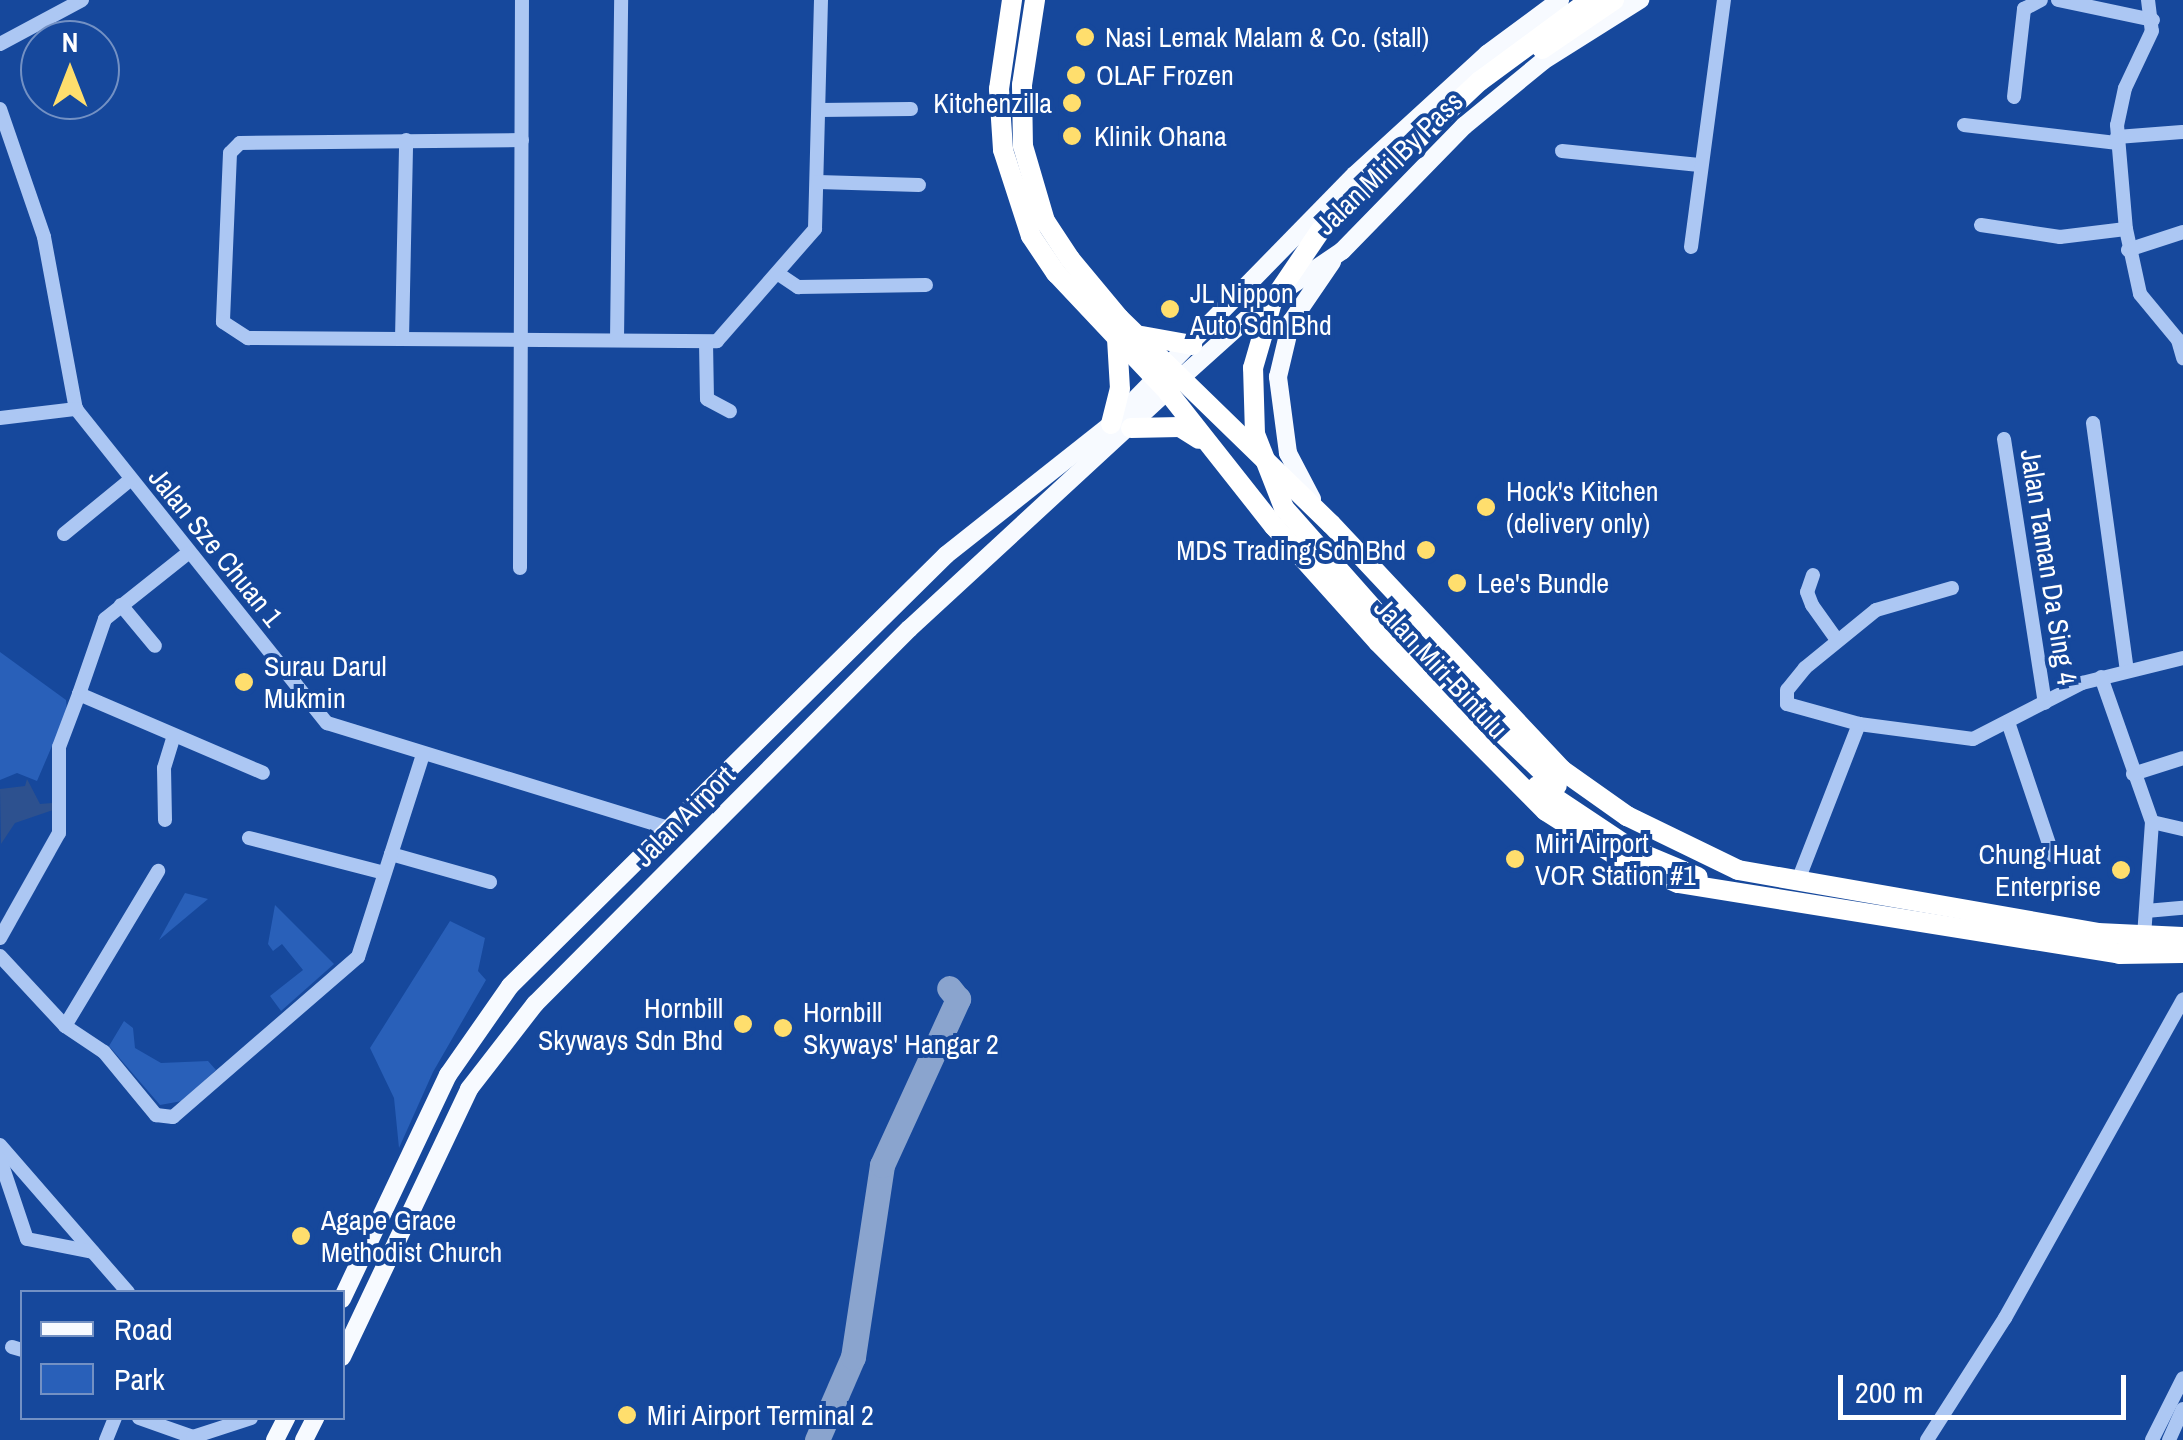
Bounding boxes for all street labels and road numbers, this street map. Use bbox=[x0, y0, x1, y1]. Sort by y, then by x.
street label: Jalan Miri By Pass bbox=[1308, 84, 1470, 242]
street label: Jalan Taman Da Sing 4 bbox=[2014, 446, 2084, 688]
street label: Jalan Sze Chuan 1 bbox=[142, 461, 290, 633]
street label: Jalan Miri-Bintulu bbox=[1367, 591, 1515, 745]
street label: Jalan Airport bbox=[626, 758, 742, 874]

